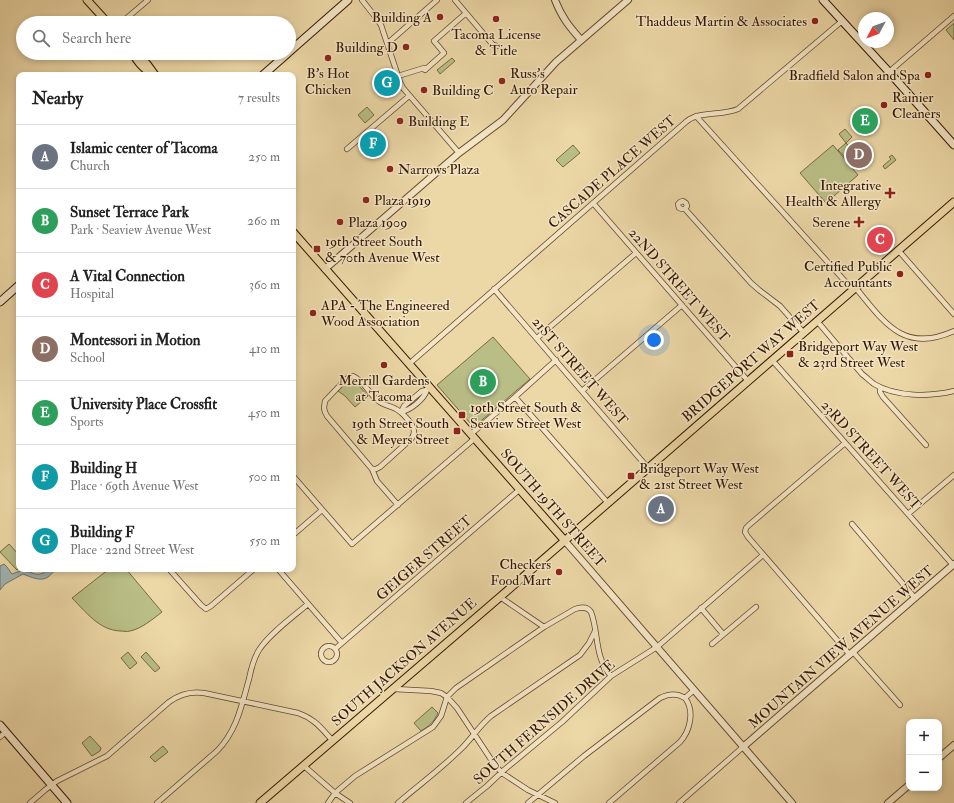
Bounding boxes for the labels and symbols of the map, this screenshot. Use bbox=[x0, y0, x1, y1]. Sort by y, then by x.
place label: Building A bbox=[372, 9, 432, 26]
marker: Building A bbox=[435, 12, 445, 22]
north arrow bbox=[858, 12, 894, 48]
place label: Thaddeus Martin & Associates bbox=[636, 13, 807, 30]
marker: Tacoma License & Title bbox=[491, 14, 501, 24]
marker: Thaddeus Martin & Associates bbox=[810, 16, 820, 26]
place label: Tacoma License & Title bbox=[451, 26, 541, 59]
place label: Building D bbox=[335, 39, 398, 56]
marker: Building D bbox=[401, 42, 411, 52]
marker: B's Hot Chicken bbox=[323, 53, 333, 63]
place label: B's Hot Chicken bbox=[305, 65, 351, 98]
place label: Russ's Auto Repair bbox=[509, 65, 579, 99]
place label: Bradfield Salon and Spa bbox=[789, 67, 920, 85]
pin: G bbox=[374, 68, 400, 98]
marker: Bradfield Salon and Spa bbox=[923, 70, 933, 80]
marker: Russ's Auto Repair bbox=[497, 76, 507, 86]
place label: Building C bbox=[432, 82, 494, 99]
marker: Building C bbox=[419, 85, 429, 95]
place label: Rainier Cleaners bbox=[892, 89, 941, 122]
marker: Rainier Cleaners bbox=[879, 100, 889, 110]
pin: E bbox=[852, 106, 878, 136]
street label: CASCADE PLACE WEST bbox=[545, 112, 680, 232]
place label: Building E bbox=[408, 113, 469, 130]
marker: Building E bbox=[395, 116, 405, 126]
pin: F bbox=[360, 129, 386, 159]
pin: D bbox=[846, 140, 872, 170]
place label: Narrows Plaza bbox=[398, 161, 480, 178]
marker: Narrows Plaza bbox=[385, 164, 395, 174]
place label: Integrative Health & Allergy bbox=[785, 177, 882, 211]
marker: Integrative Health & Allergy bbox=[884, 187, 896, 199]
place label: Plaza 1919 bbox=[374, 192, 431, 209]
marker: Plaza 1919 bbox=[361, 195, 371, 205]
place label: Plaza 1909 bbox=[348, 214, 407, 231]
place label: Serene bbox=[812, 214, 850, 231]
marker: Serene bbox=[853, 216, 865, 228]
marker: Plaza 1909 bbox=[335, 217, 345, 227]
street label: 22ND STREET WEST bbox=[625, 225, 733, 346]
pin: C bbox=[867, 225, 893, 255]
place label: 19th Street South & 70th Avenue West bbox=[325, 233, 440, 266]
marker: 19th Street South & 70th Avenue West bbox=[312, 244, 322, 254]
place label: Certified Public Accountants bbox=[804, 258, 892, 291]
marker: Certified Public Accountants bbox=[895, 269, 905, 279]
street label: BRIDGEPORT WAY WEST bbox=[678, 296, 824, 426]
place label: APA - The Engineered Wood Association bbox=[320, 297, 450, 330]
marker: APA - The Engineered Wood Association bbox=[308, 308, 318, 318]
street label: 21ST STREET WEST bbox=[528, 314, 632, 429]
your location bbox=[644, 330, 664, 350]
place label: Bridgeport Way West & 23rd Street West bbox=[798, 338, 919, 371]
marker: Bridgeport Way West & 23rd Street West bbox=[785, 349, 795, 359]
marker: Merrill Gardens at Tacoma bbox=[379, 360, 389, 370]
pin: B bbox=[470, 367, 496, 397]
place label: Merrill Gardens at Tacoma bbox=[339, 372, 430, 405]
street label: 23RD STREET WEST bbox=[817, 397, 925, 514]
place label: 19th Street South & Seaview Street West bbox=[470, 399, 582, 432]
marker: 19th Street South & Seaview Street West bbox=[457, 410, 467, 420]
place label: 19th Street South & Meyers Street bbox=[352, 415, 450, 449]
marker: 19th Street South & Meyers Street bbox=[452, 426, 462, 436]
street label: SOUTH 19TH STREET bbox=[497, 445, 609, 571]
place label: Bridgeport Way West & 21st Street West bbox=[639, 460, 760, 493]
marker: Bridgeport Way West & 21st Street West bbox=[626, 471, 636, 481]
pin: A bbox=[648, 494, 674, 524]
street label: GEIGER STREET bbox=[373, 512, 476, 604]
place label: Checkers Food Mart bbox=[490, 556, 551, 589]
street label: MOUNTAIN VIEW AVENUE WEST bbox=[745, 562, 937, 732]
marker: Checkers Food Mart bbox=[554, 567, 564, 577]
street label: SOUTH JACKSON AVENUE bbox=[328, 594, 480, 730]
street label: SOUTH FERNSIDE DRIVE bbox=[470, 656, 618, 788]

